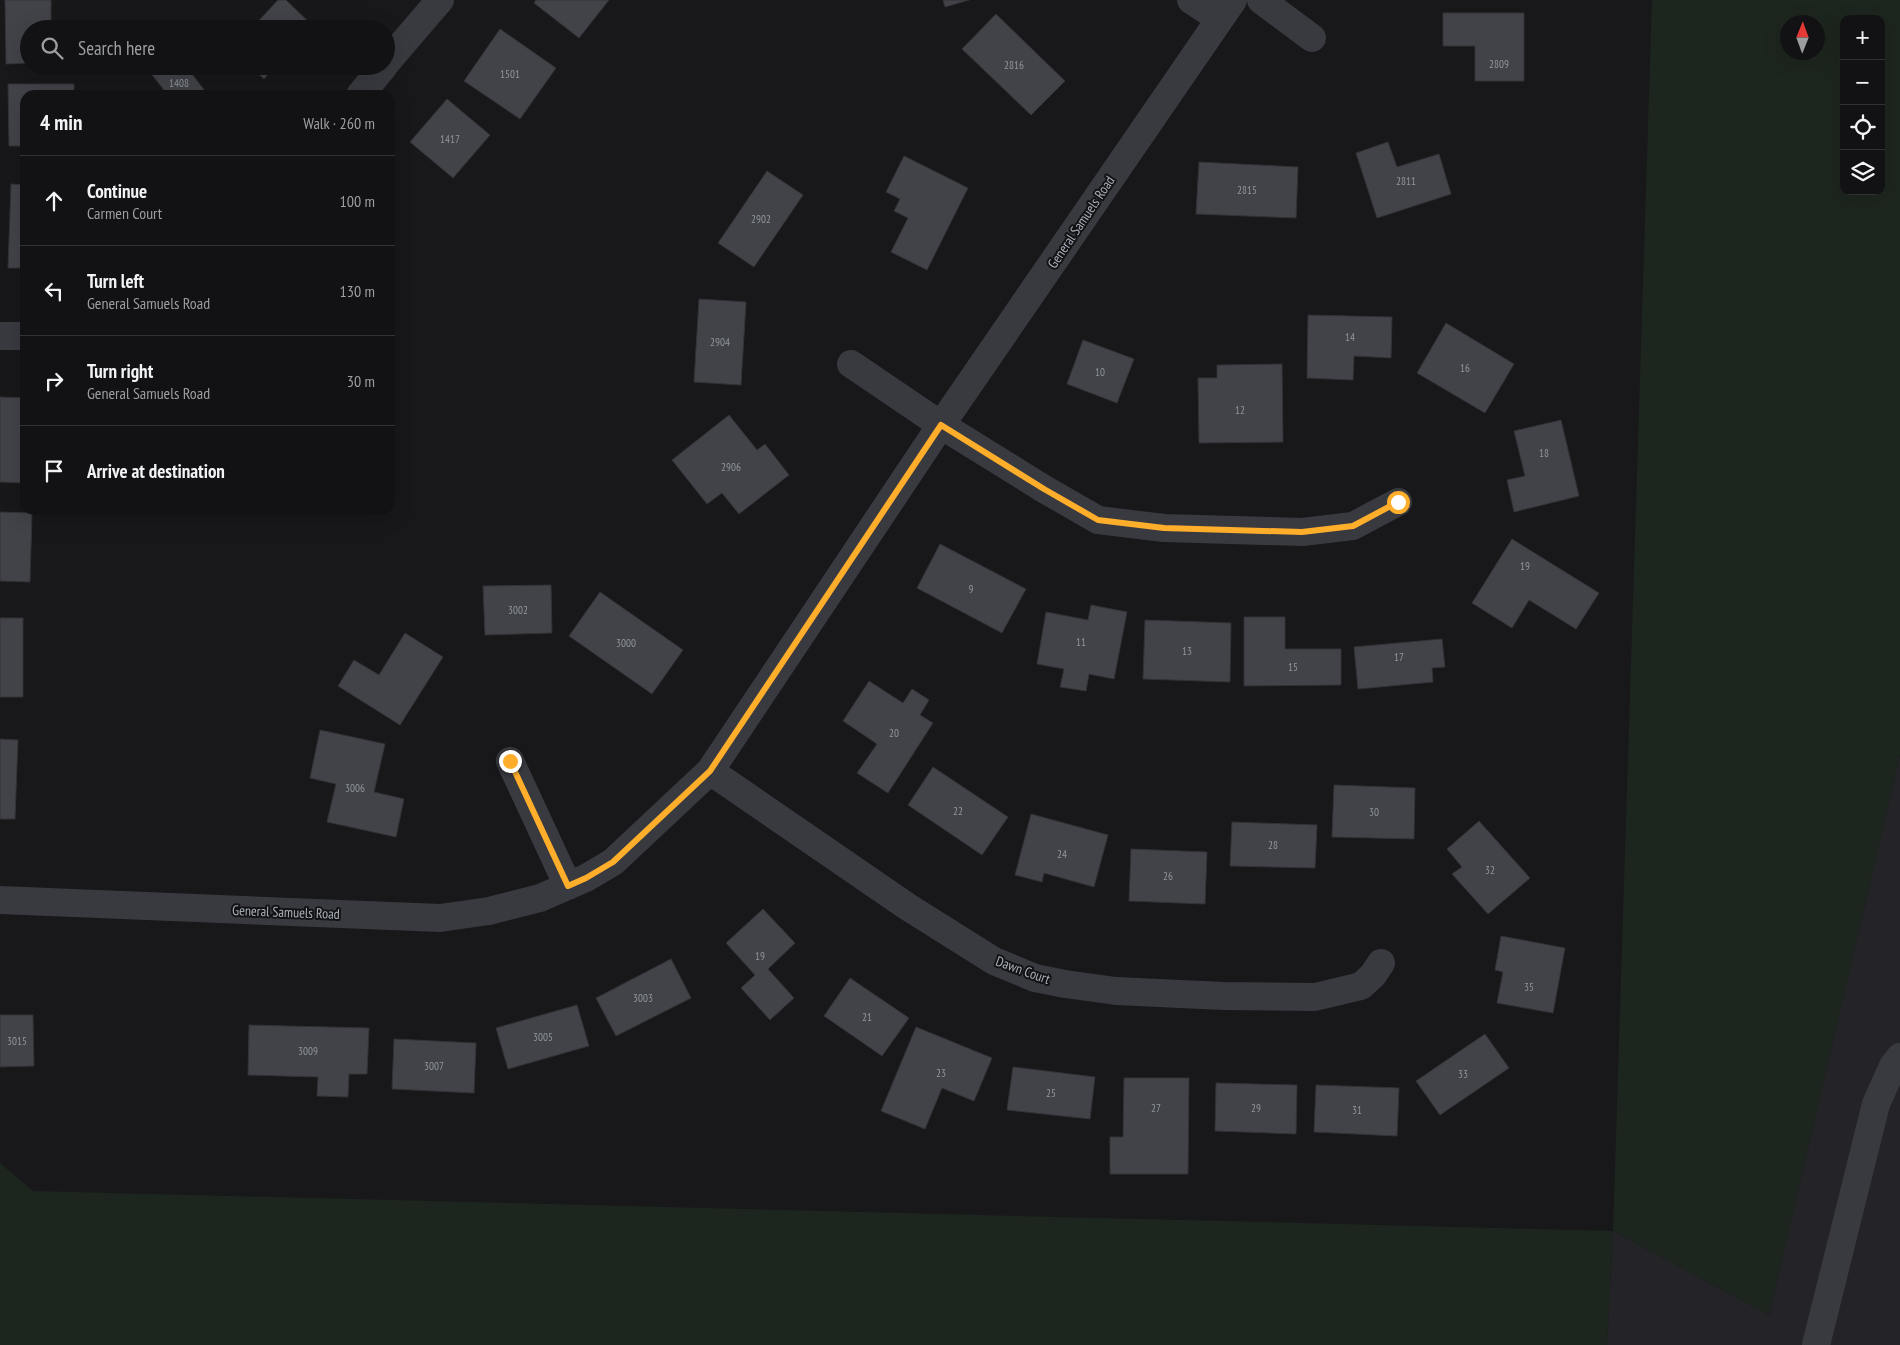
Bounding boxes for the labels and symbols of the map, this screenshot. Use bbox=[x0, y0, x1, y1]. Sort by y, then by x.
north arrow bbox=[1780, 15, 1825, 60]
house number: 2809 bbox=[1489, 57, 1509, 71]
house number: 2816 bbox=[1004, 58, 1024, 72]
house number: 1501 bbox=[500, 67, 520, 81]
house number: 1408 bbox=[169, 76, 189, 90]
house number: 1417 bbox=[440, 132, 460, 146]
street label: General Samuels Road bbox=[1043, 172, 1119, 272]
house number: 2811 bbox=[1396, 174, 1416, 188]
house number: 2815 bbox=[1237, 183, 1257, 197]
house number: 2902 bbox=[751, 212, 771, 226]
house number: 14 bbox=[1345, 330, 1355, 344]
house number: 2904 bbox=[710, 335, 730, 349]
house number: 16 bbox=[1460, 361, 1470, 375]
house number: 10 bbox=[1095, 365, 1105, 379]
house number: 12 bbox=[1235, 403, 1245, 417]
house number: 18 bbox=[1539, 446, 1549, 460]
house number: 2906 bbox=[721, 460, 741, 474]
route start bbox=[1387, 491, 1410, 514]
house number: 19 bbox=[1520, 559, 1530, 573]
house number: 9 bbox=[969, 582, 974, 596]
house number: 3002 bbox=[508, 603, 528, 617]
house number: 11 bbox=[1076, 635, 1086, 649]
house number: 3000 bbox=[616, 636, 636, 650]
house number: 13 bbox=[1182, 644, 1192, 658]
house number: 17 bbox=[1394, 650, 1404, 664]
house number: 15 bbox=[1288, 660, 1298, 674]
house number: 20 bbox=[889, 726, 899, 740]
route end bbox=[499, 750, 522, 773]
house number: 3006 bbox=[345, 781, 365, 795]
house number: 22 bbox=[953, 804, 963, 818]
house number: 30 bbox=[1369, 805, 1379, 819]
house number: 28 bbox=[1268, 838, 1278, 852]
house number: 24 bbox=[1057, 847, 1067, 861]
house number: 32 bbox=[1485, 863, 1495, 877]
house number: 26 bbox=[1163, 869, 1173, 883]
street label: General Samuels Road bbox=[232, 901, 340, 923]
house number: 19 bbox=[755, 949, 765, 963]
street label: Dawn Court bbox=[993, 952, 1053, 988]
house number: 35 bbox=[1524, 980, 1534, 994]
house number: 3003 bbox=[633, 991, 653, 1005]
house number: 21 bbox=[862, 1010, 872, 1024]
house number: 3005 bbox=[533, 1030, 553, 1044]
house number: 3015 bbox=[7, 1034, 27, 1048]
house number: 3009 bbox=[298, 1044, 318, 1058]
house number: 3007 bbox=[424, 1059, 444, 1073]
house number: 23 bbox=[936, 1066, 946, 1080]
house number: 33 bbox=[1458, 1067, 1468, 1081]
house number: 25 bbox=[1046, 1086, 1056, 1100]
house number: 27 bbox=[1151, 1101, 1161, 1115]
house number: 29 bbox=[1251, 1101, 1261, 1115]
house number: 31 bbox=[1352, 1103, 1362, 1117]

